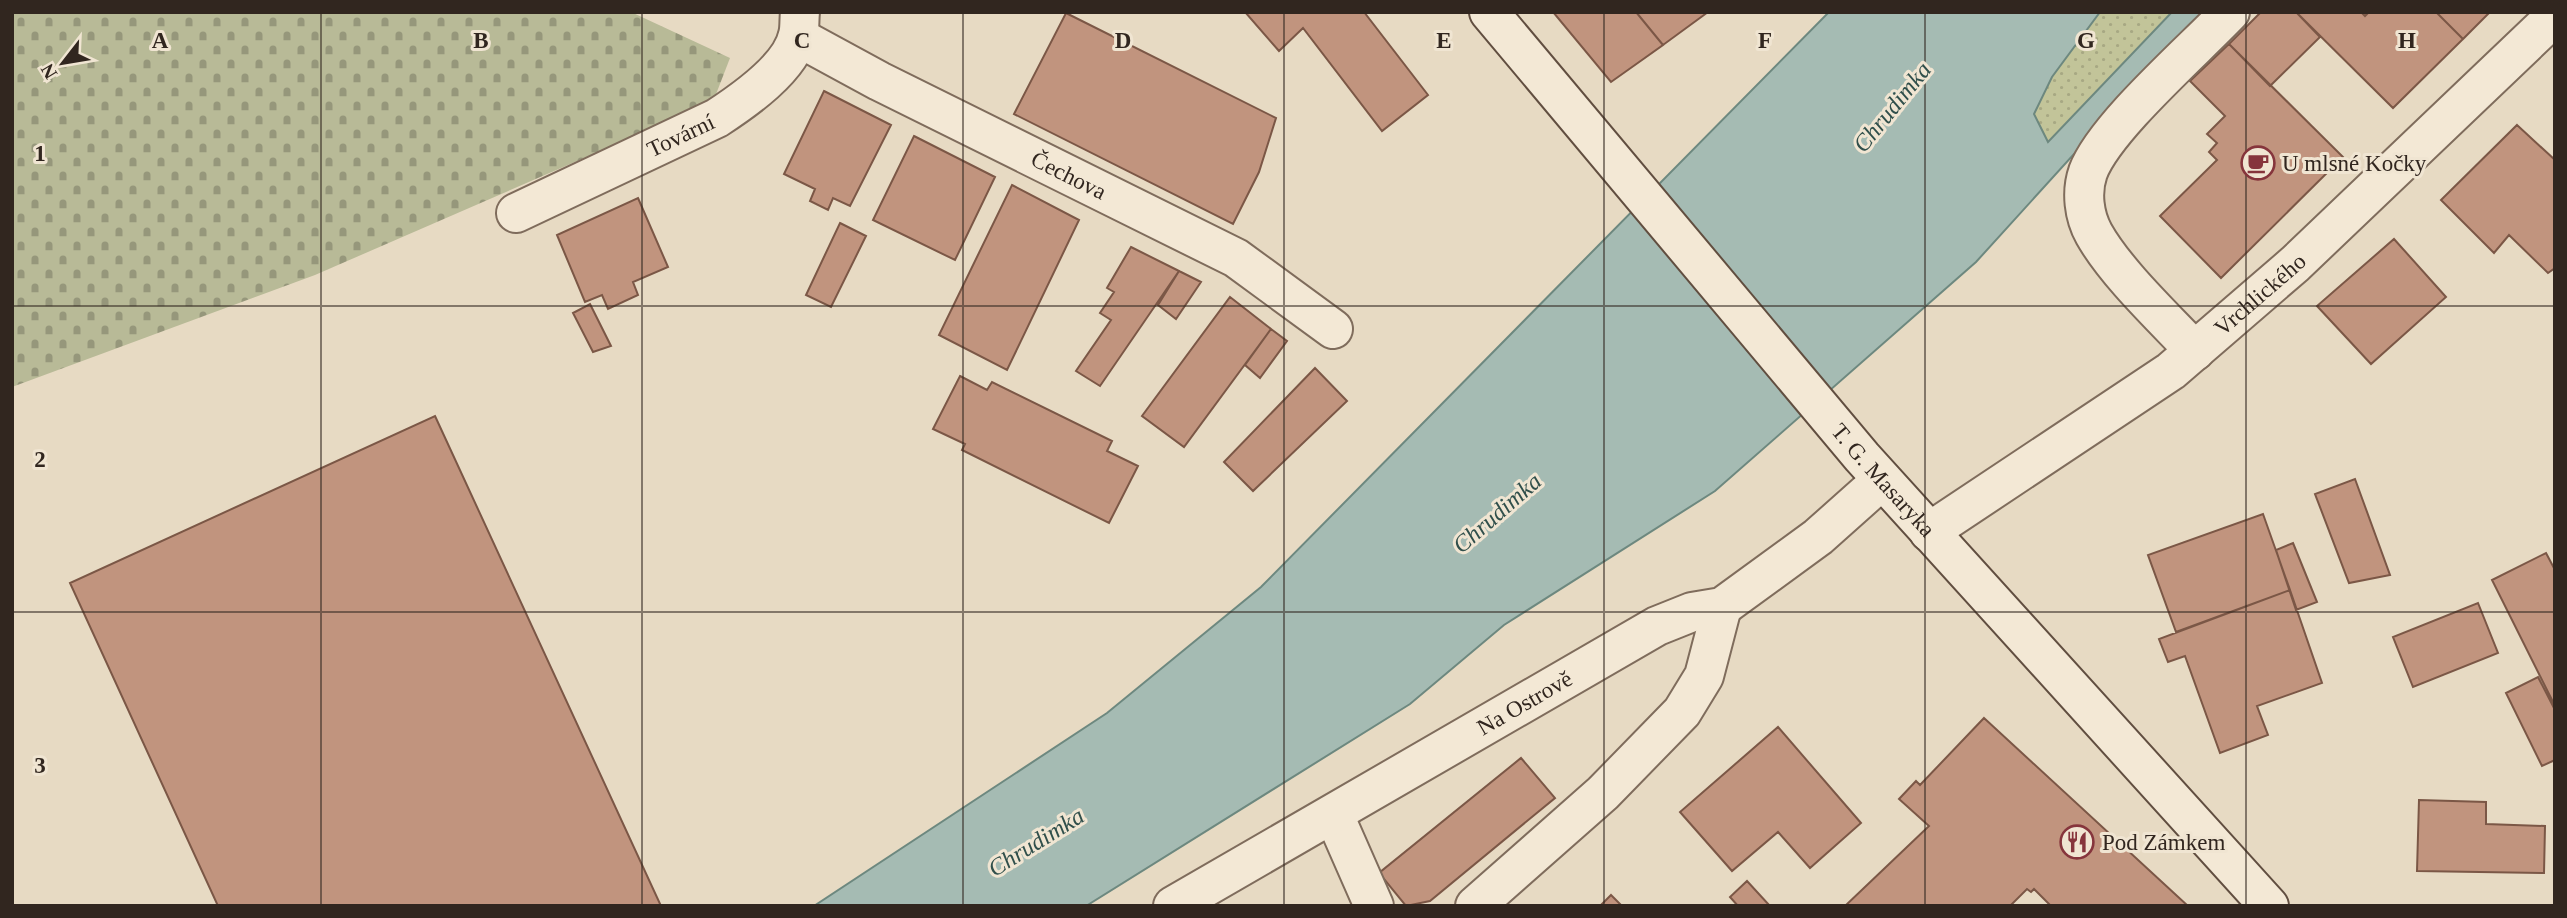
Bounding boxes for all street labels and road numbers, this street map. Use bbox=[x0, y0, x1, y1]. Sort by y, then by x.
street label: Tovární bbox=[643, 108, 719, 162]
street label: Čechova bbox=[1027, 145, 1110, 204]
street label: Vrchlického bbox=[2209, 248, 2311, 341]
street label: T. G. Masaryka bbox=[1827, 418, 1940, 541]
street label: Na Ostrově bbox=[1473, 665, 1576, 740]

